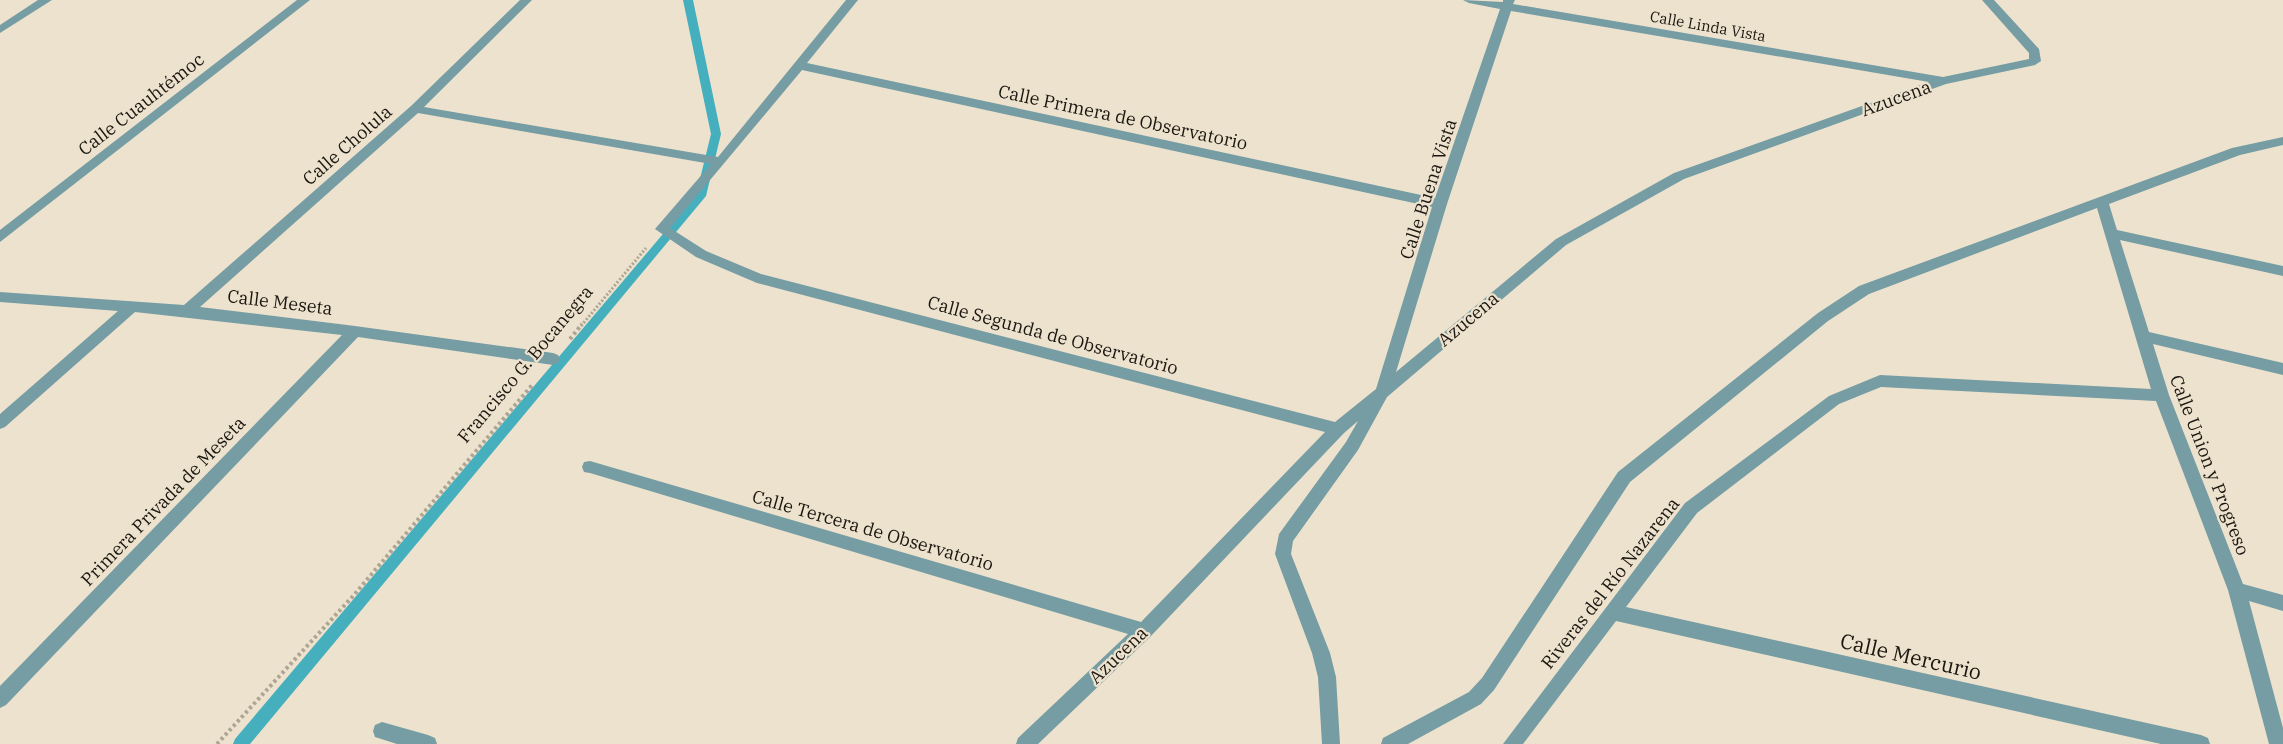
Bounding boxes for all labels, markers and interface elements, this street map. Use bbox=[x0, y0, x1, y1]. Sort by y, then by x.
street label: Calle Linda Vista bbox=[1649, 6, 1767, 46]
street label: Calle Cuauhtémoc bbox=[73, 48, 209, 160]
street label: Azucena bbox=[1858, 75, 1934, 121]
street label: Calle Primera de Observatorio bbox=[996, 79, 1250, 155]
street label: Calle Cholula bbox=[298, 100, 396, 190]
street label: Calle Buena Vista bbox=[1394, 116, 1462, 262]
street label: Francisco G. Bocanegra bbox=[452, 280, 598, 448]
street label: Calle Meseta bbox=[226, 284, 334, 320]
street label: Azucena bbox=[1433, 287, 1503, 351]
street label: Calle Segunda de Observatorio bbox=[925, 290, 1181, 380]
street label: Calle Union y Progreso bbox=[2165, 371, 2255, 559]
street label: Primera Privada de Meseta bbox=[76, 411, 250, 591]
street label: Calle Tercera de Observatorio bbox=[750, 484, 996, 576]
street label: Riveras del Río Nazarena bbox=[1536, 492, 1684, 673]
street label: Azucena bbox=[1084, 621, 1152, 689]
street label: Calle Mercurio bbox=[1838, 626, 1984, 686]

